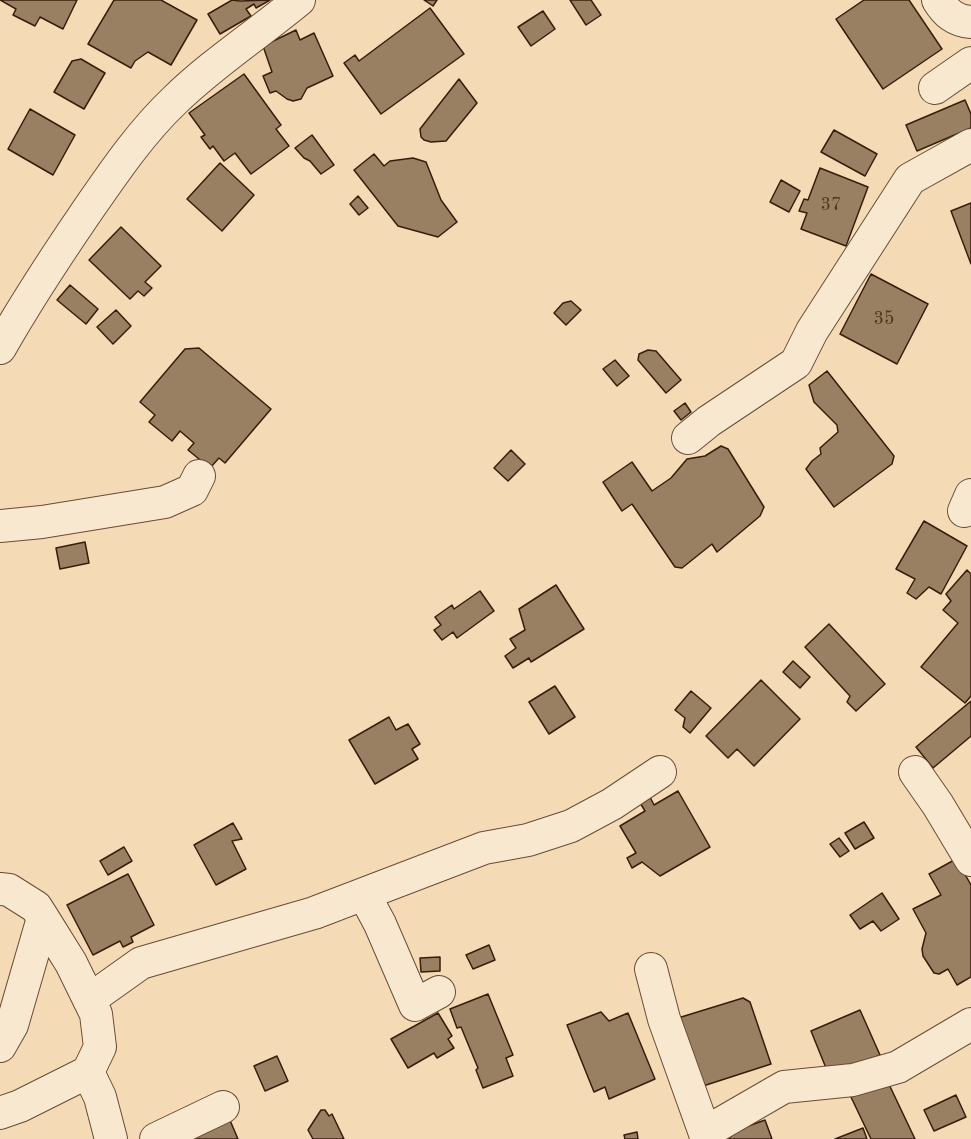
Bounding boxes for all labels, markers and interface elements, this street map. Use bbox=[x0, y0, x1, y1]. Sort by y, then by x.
house number: 37 bbox=[821, 194, 841, 216]
house number: 35 bbox=[874, 308, 894, 330]

